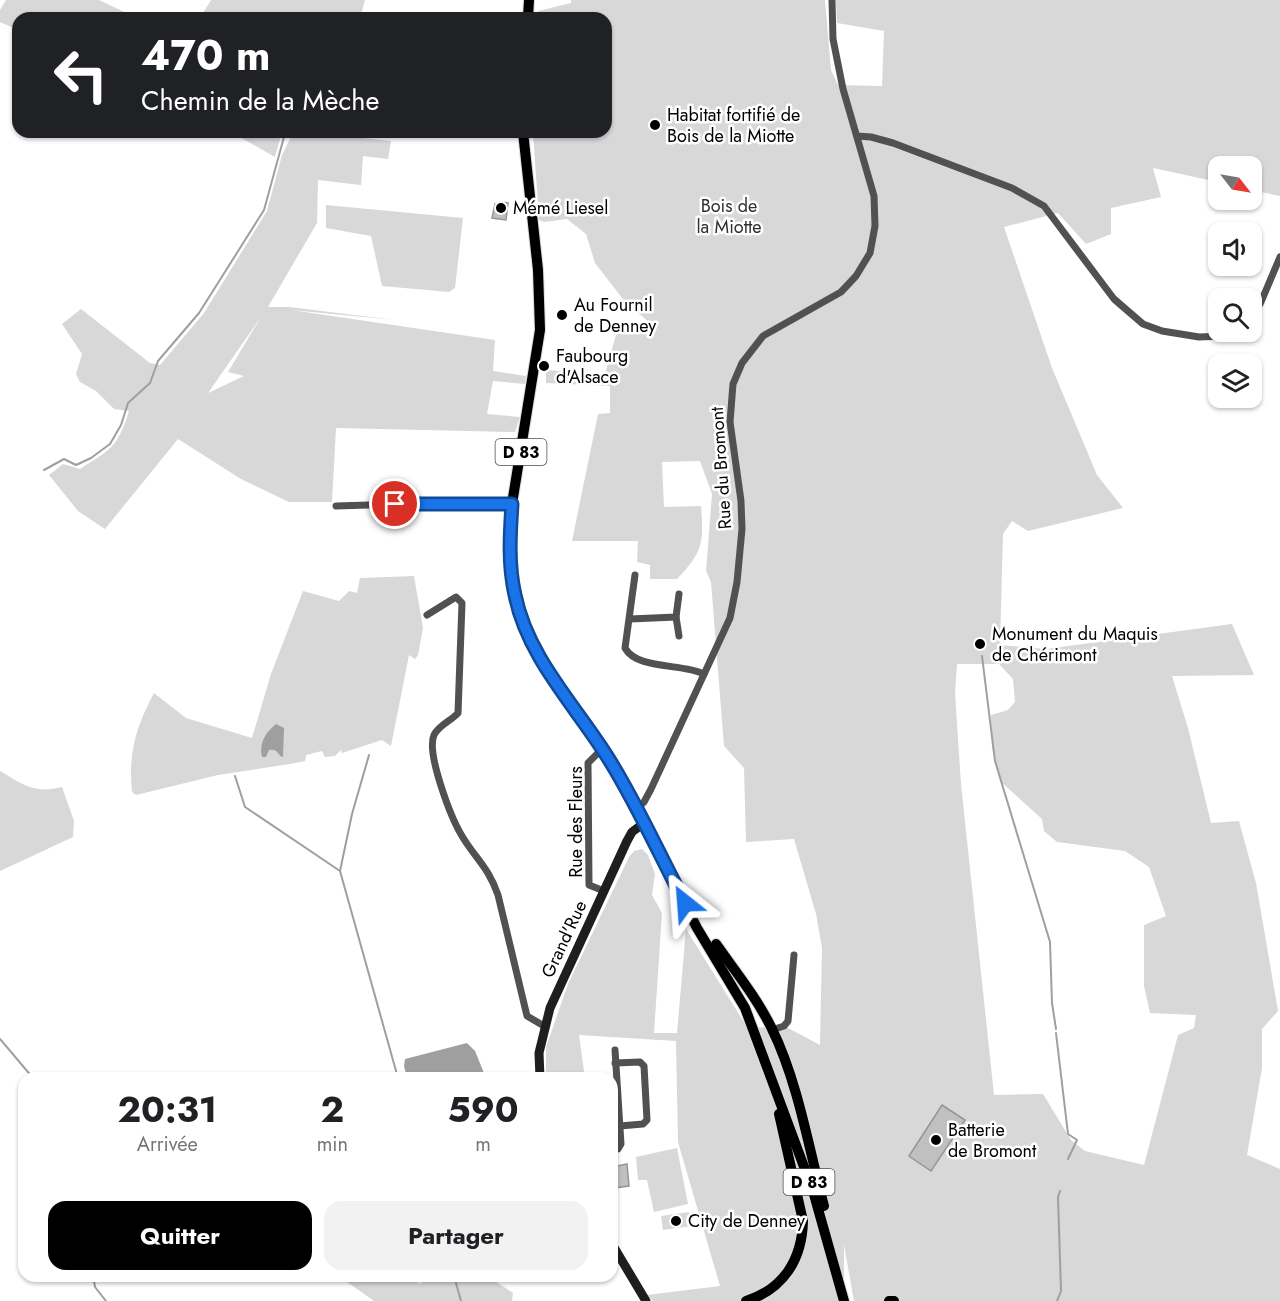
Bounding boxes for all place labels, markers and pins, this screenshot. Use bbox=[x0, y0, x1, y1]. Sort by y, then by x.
place label: Habitat fortifié de Bois de la Miotte bbox=[667, 102, 800, 149]
marker: Habitat fortifié de Bois de la Miotte bbox=[648, 118, 662, 132]
place label: Mémé Liesel bbox=[513, 195, 608, 221]
marker: Mémé Liesel bbox=[494, 201, 508, 215]
place label: Au Fournil de Denney bbox=[574, 292, 656, 339]
marker: Au Fournil de Denney bbox=[555, 308, 569, 322]
place label: Faubourg d'Alsace bbox=[556, 343, 628, 390]
marker: Faubourg d'Alsace bbox=[537, 359, 551, 373]
pin bbox=[369, 478, 420, 529]
place label: Monument du Maquis de Chérimont bbox=[992, 621, 1158, 668]
marker: Monument du Maquis de Chérimont bbox=[973, 637, 987, 651]
place label: Batterie de Bromont bbox=[948, 1117, 1037, 1164]
marker: Batterie de Bromont bbox=[929, 1133, 943, 1147]
place label: City de Denney bbox=[688, 1208, 805, 1234]
marker: City de Denney bbox=[669, 1214, 683, 1228]

